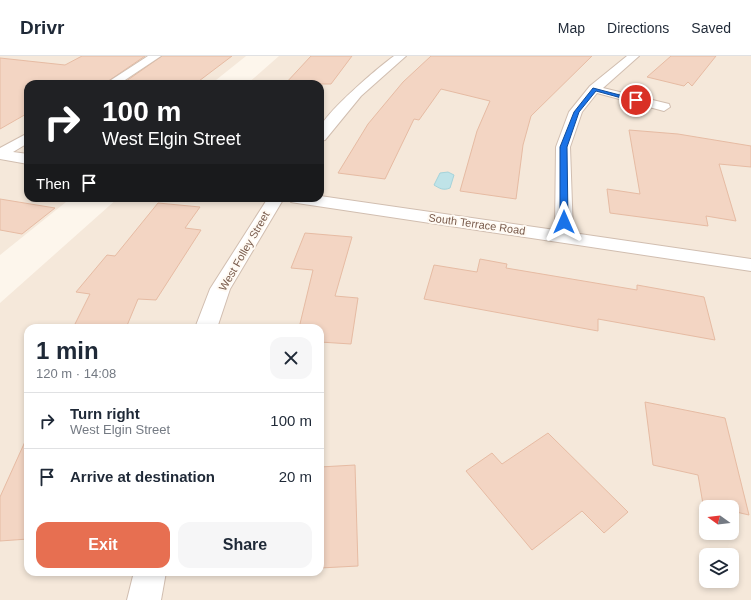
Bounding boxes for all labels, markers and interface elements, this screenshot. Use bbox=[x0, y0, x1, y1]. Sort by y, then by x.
text: Drivr bbox=[20, 17, 64, 38]
text: Map bbox=[558, 20, 585, 36]
text: Directions bbox=[607, 20, 669, 36]
text: Saved bbox=[691, 20, 731, 36]
pin bbox=[619, 83, 653, 117]
icon: arrive bbox=[625, 89, 647, 111]
icon: right bbox=[36, 96, 88, 148]
text: 100 m bbox=[102, 96, 181, 127]
text: West Elgin Street bbox=[102, 129, 241, 149]
icon: arrive bbox=[78, 172, 100, 194]
text: Then bbox=[36, 175, 70, 192]
position arrow bbox=[543, 201, 585, 243]
street label: West Folley Street bbox=[216, 209, 272, 293]
street label: South Terrace Road bbox=[428, 211, 526, 237]
text: 1 min bbox=[36, 337, 99, 364]
button: close bbox=[270, 337, 312, 379]
text: 120 m · 14:08 bbox=[36, 366, 116, 381]
text: Turn right bbox=[70, 405, 140, 422]
icon: right bbox=[36, 410, 58, 432]
text: 100 m bbox=[270, 412, 312, 429]
text: West Elgin Street bbox=[70, 422, 170, 437]
icon: arrive bbox=[36, 466, 58, 488]
text: Arrive at destination bbox=[70, 468, 215, 485]
text: 20 m bbox=[279, 468, 312, 485]
north arrow bbox=[699, 500, 739, 540]
map controls bbox=[699, 500, 739, 588]
button: Exit bbox=[36, 522, 170, 568]
button: Share bbox=[178, 522, 312, 568]
button: layers bbox=[699, 548, 739, 588]

